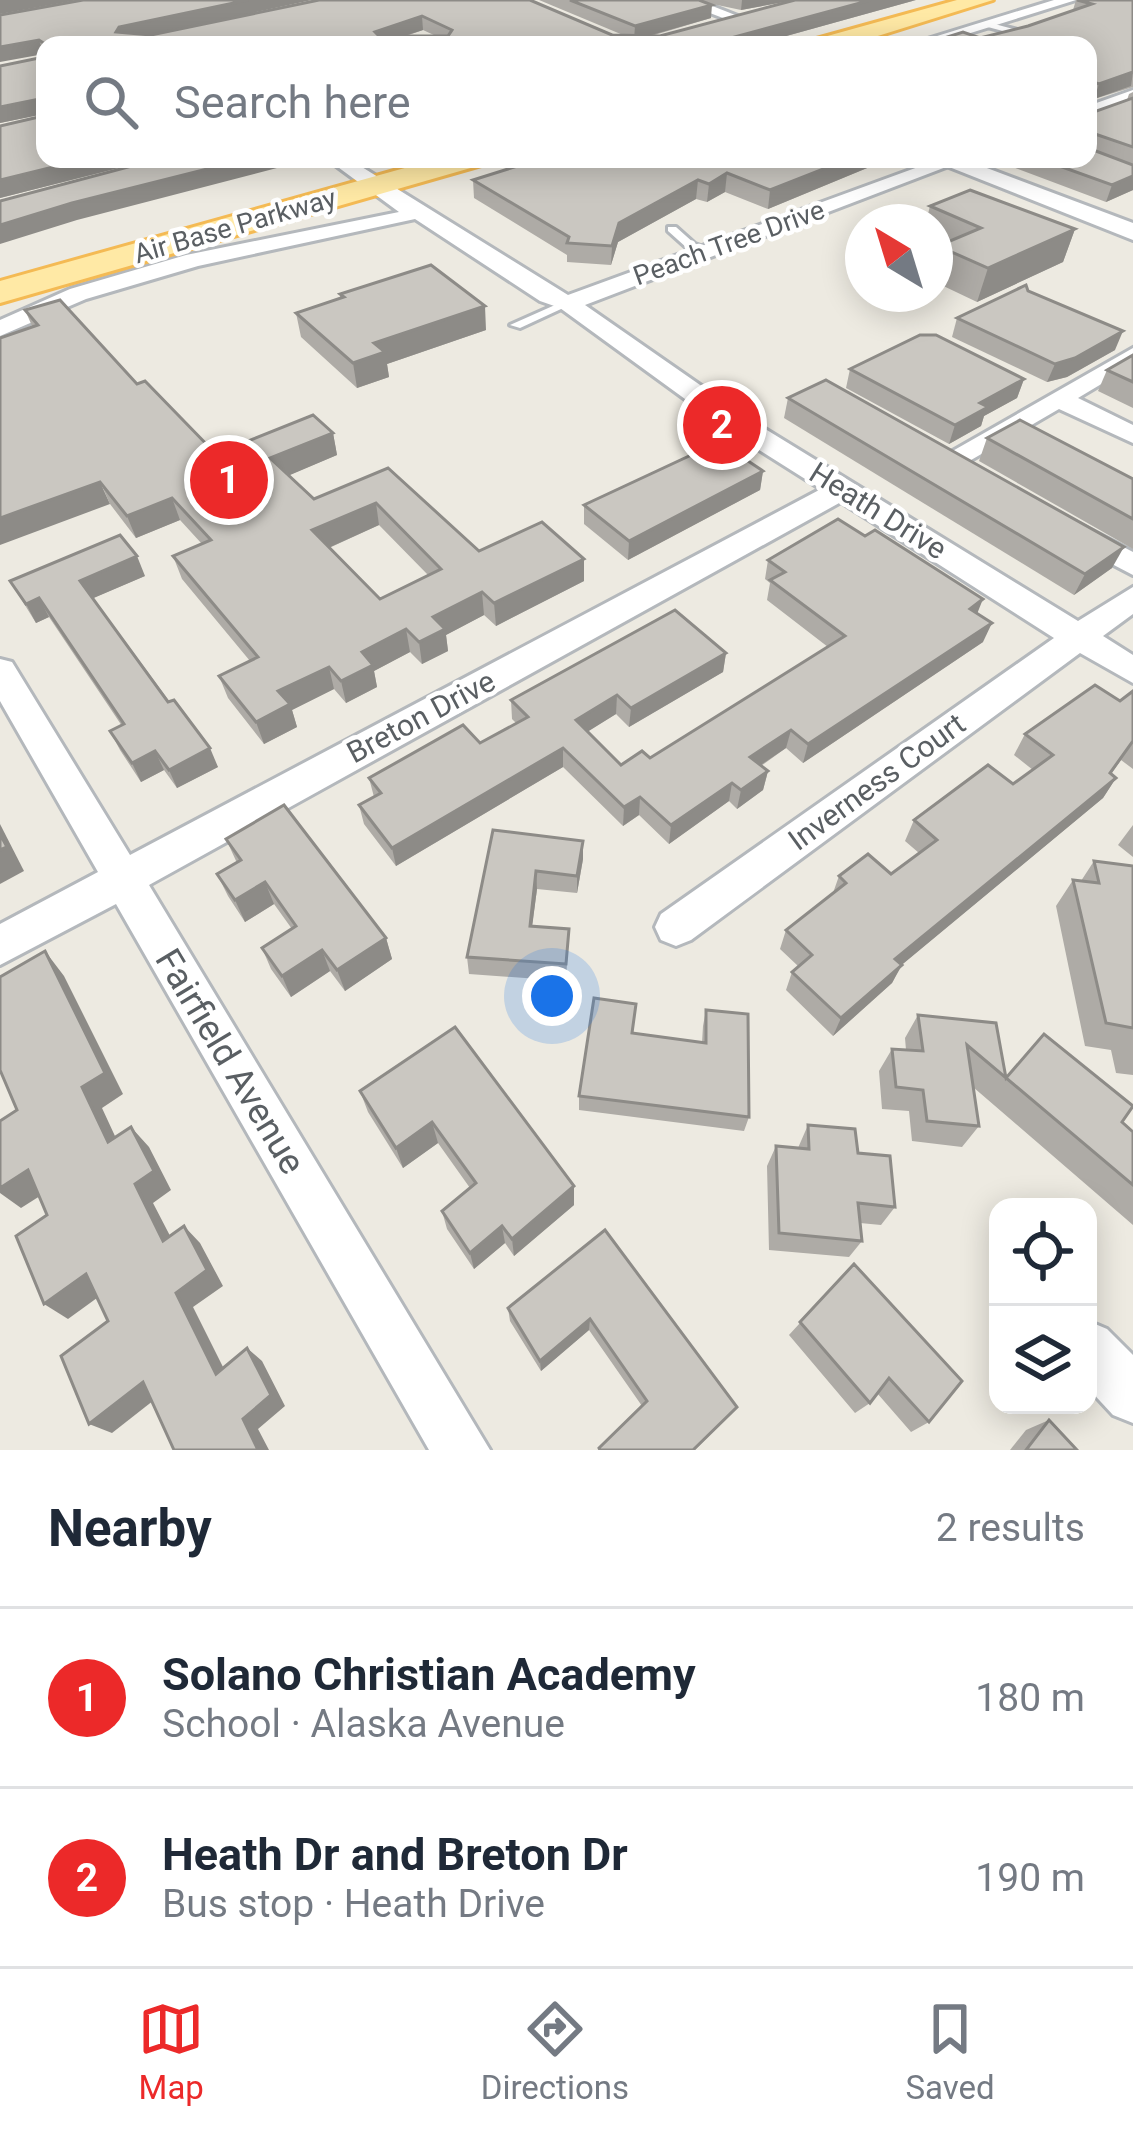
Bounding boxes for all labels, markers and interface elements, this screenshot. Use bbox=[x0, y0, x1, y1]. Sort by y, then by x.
search box bbox=[36, 36, 1097, 168]
icon: search bbox=[78, 69, 144, 135]
text: Search here bbox=[174, 76, 411, 129]
street label: Air Base Parkway bbox=[130, 182, 340, 270]
street label: Peach Tree Drive bbox=[629, 194, 829, 292]
north arrow bbox=[845, 204, 953, 312]
pin: 2 bbox=[683, 380, 761, 470]
pin: 1 bbox=[190, 435, 268, 525]
street label: Heath Drive bbox=[803, 455, 953, 566]
street label: Breton Drive bbox=[341, 663, 501, 770]
street label: Inverness Court bbox=[782, 706, 972, 857]
street label: Fairfield Avenue bbox=[147, 942, 314, 1181]
your location bbox=[522, 966, 582, 1026]
map controls bbox=[989, 1198, 1097, 1414]
button: locate bbox=[989, 1198, 1097, 1306]
button: layers bbox=[989, 1306, 1097, 1414]
text: Nearby bbox=[48, 1499, 212, 1558]
text: 2 results bbox=[936, 1505, 1085, 1551]
text: Solano Christian Academy bbox=[162, 1648, 696, 1701]
text: 1 bbox=[76, 1675, 98, 1721]
text: 180 m bbox=[975, 1675, 1085, 1721]
text: School · Alaska Avenue bbox=[162, 1701, 565, 1747]
text: Heath Dr and Breton Dr bbox=[162, 1828, 628, 1881]
text: 2 bbox=[76, 1855, 98, 1901]
text: 190 m bbox=[975, 1855, 1085, 1901]
text: Bus stop · Heath Drive bbox=[162, 1881, 545, 1927]
tab: Map bbox=[138, 1996, 204, 2107]
tab: Directions bbox=[481, 1996, 629, 2107]
tab: Saved bbox=[906, 1996, 995, 2107]

